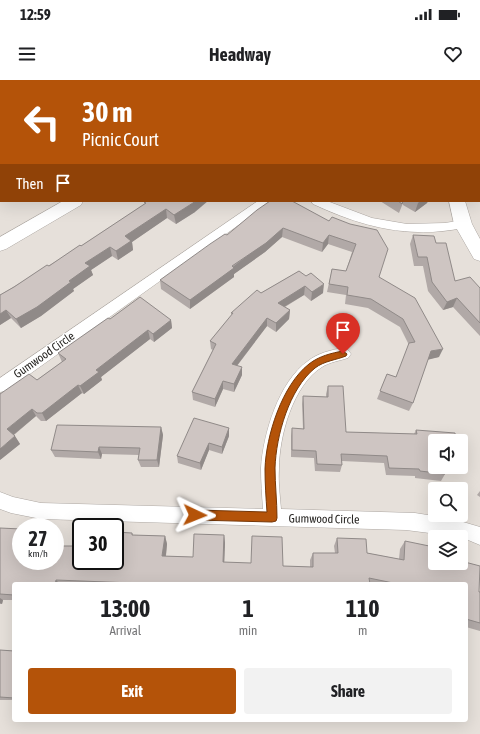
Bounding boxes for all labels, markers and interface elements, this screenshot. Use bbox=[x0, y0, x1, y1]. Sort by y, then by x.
text: 12:59 bbox=[20, 6, 51, 23]
icon: menu bbox=[16, 43, 38, 65]
icon: heart bbox=[442, 43, 464, 65]
text: Headway bbox=[209, 44, 271, 65]
icon: left bbox=[16, 96, 68, 148]
text: 30 m bbox=[82, 96, 132, 128]
text: Picnic Court bbox=[82, 129, 159, 150]
icon: arrive bbox=[52, 172, 74, 194]
text: Then bbox=[16, 175, 44, 192]
pin bbox=[326, 313, 360, 354]
icon: arrive bbox=[332, 319, 354, 341]
street label: Gumwood Circle bbox=[11, 329, 77, 381]
map controls bbox=[428, 434, 468, 570]
button: sound bbox=[428, 434, 468, 474]
button: search bbox=[428, 482, 468, 522]
position arrow bbox=[174, 494, 216, 536]
street label: Gumwood Circle bbox=[288, 511, 360, 527]
speed limit sign: 30 bbox=[72, 518, 124, 570]
text: 27 bbox=[29, 527, 47, 550]
button: layers bbox=[428, 530, 468, 570]
text: km/h bbox=[28, 548, 48, 559]
text: 13:00 bbox=[100, 595, 150, 622]
text: 1 bbox=[242, 595, 254, 622]
text: 110 bbox=[346, 595, 380, 622]
text: Arrival bbox=[109, 623, 141, 638]
text: min bbox=[239, 623, 257, 638]
text: m bbox=[358, 623, 367, 638]
button: Exit bbox=[28, 668, 236, 714]
button: Share bbox=[244, 668, 452, 714]

